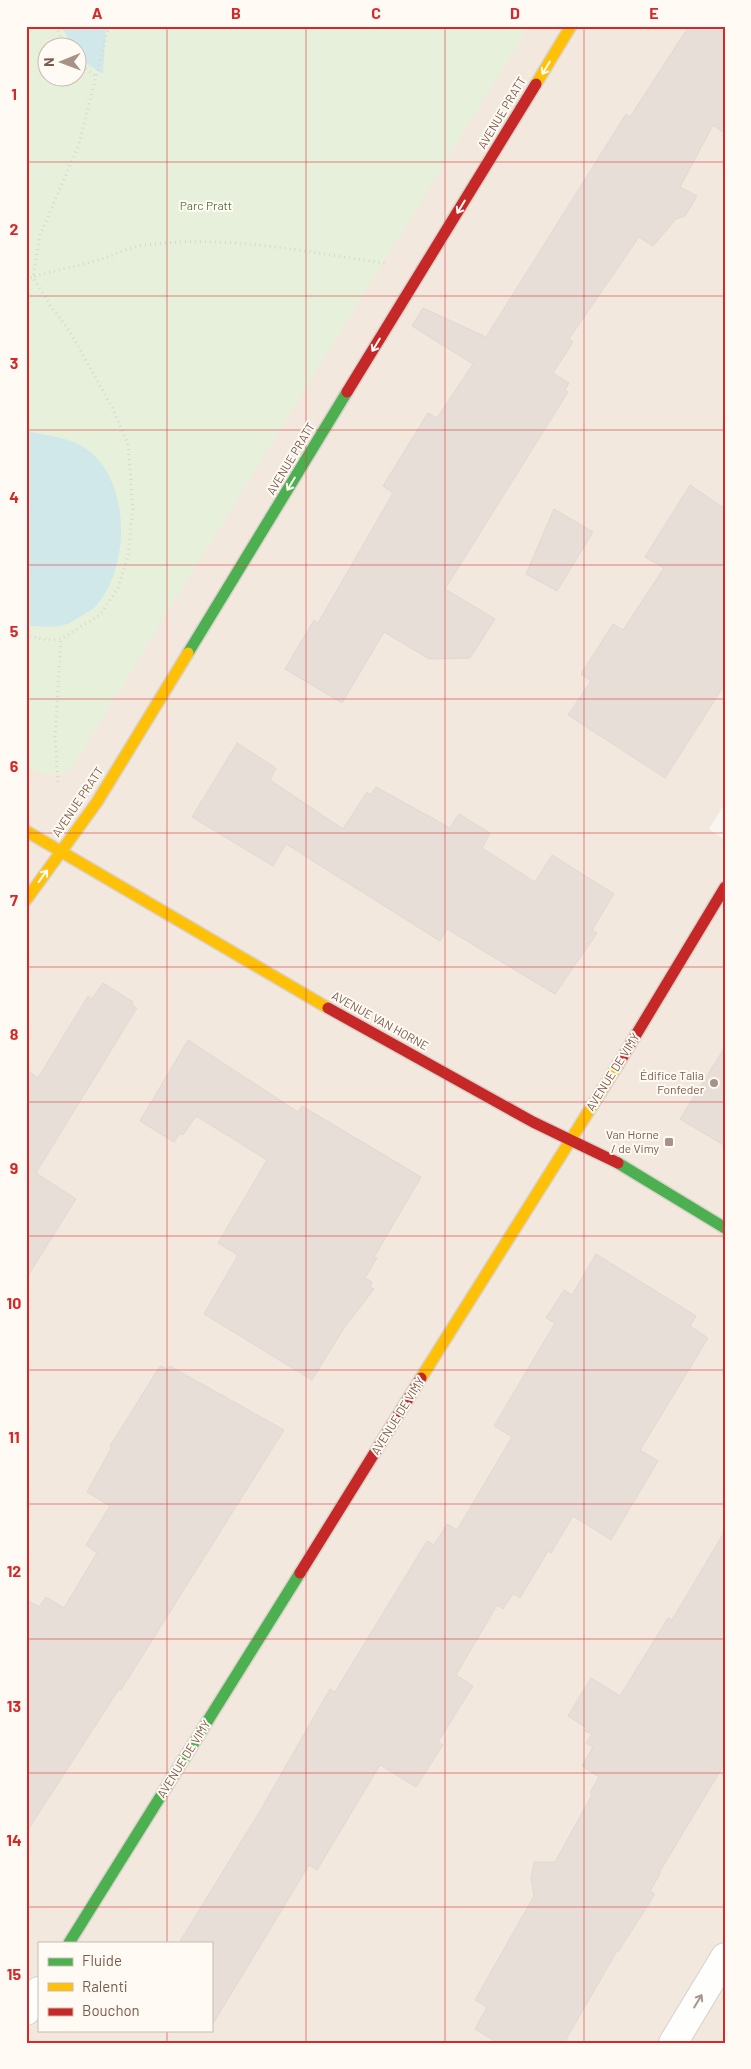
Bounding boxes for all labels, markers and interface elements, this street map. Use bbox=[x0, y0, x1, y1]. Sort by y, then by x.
text: A bbox=[92, 3, 103, 22]
text: B bbox=[231, 3, 241, 22]
text: C bbox=[371, 3, 381, 22]
text: D bbox=[510, 3, 520, 22]
text: E bbox=[649, 3, 659, 22]
north arrow bbox=[38, 38, 88, 88]
text: N bbox=[40, 57, 57, 67]
one-way arrow bbox=[540, 60, 550, 74]
street label: AVENUE PRATT bbox=[474, 74, 528, 151]
text: 1 bbox=[11, 84, 17, 103]
park label: Parc Pratt bbox=[180, 198, 232, 212]
one-way arrow bbox=[456, 199, 466, 213]
text: 2 bbox=[10, 219, 19, 238]
one-way arrow bbox=[371, 338, 381, 352]
text: 3 bbox=[10, 353, 18, 372]
street label: AVENUE PRATT bbox=[263, 420, 317, 497]
one-way arrow bbox=[286, 476, 296, 490]
text: 4 bbox=[9, 487, 19, 506]
text: 5 bbox=[10, 621, 19, 640]
text: 6 bbox=[10, 756, 19, 775]
street label: AVENUE PRATT bbox=[49, 764, 106, 839]
one-way arrow bbox=[38, 869, 48, 883]
text: 7 bbox=[10, 890, 18, 909]
street label: AVENUE VAN HORNE bbox=[330, 988, 431, 1052]
text: 8 bbox=[10, 1024, 19, 1043]
street label: AVENUE DE VIMY bbox=[583, 1030, 642, 1113]
place label: Édifice Talia Fonfeder bbox=[640, 1068, 705, 1096]
marker: Édifice Talia Fonfeder bbox=[708, 1077, 720, 1089]
place label: Van Horne / de Vimy bbox=[606, 1127, 659, 1155]
marker: Van Horne / de Vimy bbox=[663, 1136, 675, 1148]
text: 9 bbox=[10, 1158, 18, 1177]
text: 10 bbox=[7, 1293, 21, 1312]
street label: AVENUE DE VIMY bbox=[368, 1374, 427, 1457]
text: 11 bbox=[8, 1427, 20, 1446]
text: 12 bbox=[7, 1561, 21, 1580]
text: 13 bbox=[7, 1696, 21, 1715]
street label: AVENUE DE VIMY bbox=[154, 1717, 213, 1800]
text: 14 bbox=[6, 1830, 22, 1849]
legend bbox=[38, 1942, 212, 2032]
text: Fluide bbox=[82, 1951, 122, 1969]
text: 15 bbox=[7, 1964, 22, 1983]
text: Ralenti bbox=[82, 1977, 128, 1995]
one-way arrow bbox=[694, 1994, 704, 2008]
text: Bouchon bbox=[82, 2001, 140, 2019]

